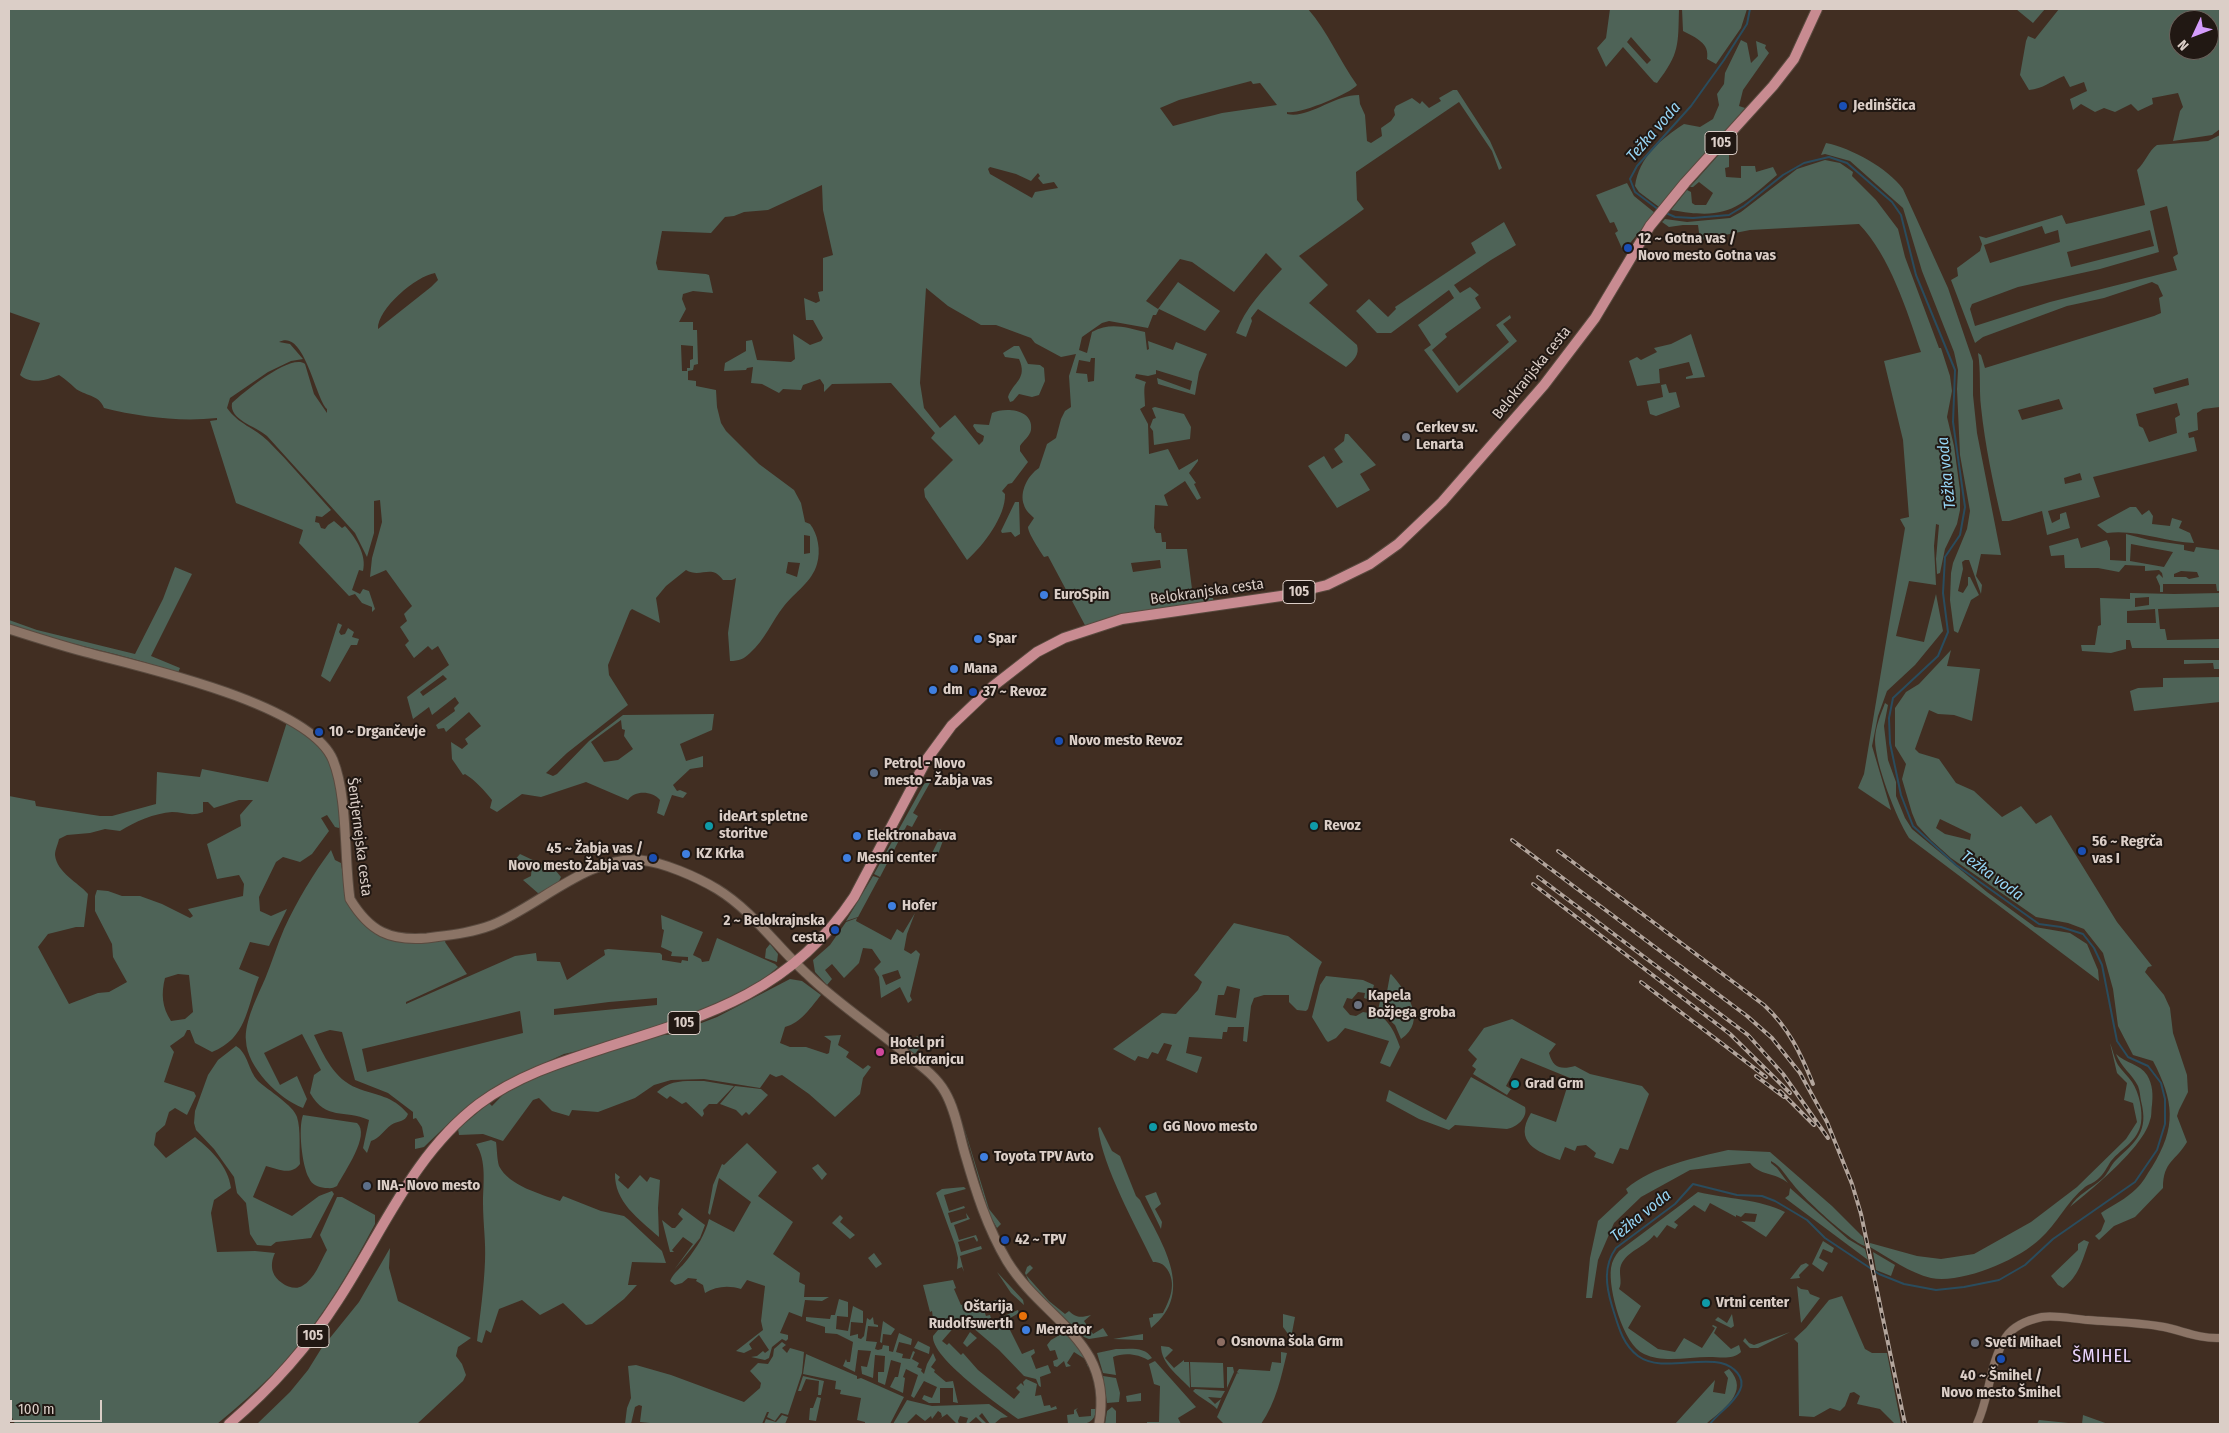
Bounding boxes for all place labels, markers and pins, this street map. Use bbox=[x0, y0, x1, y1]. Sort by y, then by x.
place label: Jedinščica bbox=[1853, 97, 1916, 115]
marker: Jedinščica bbox=[1837, 100, 1849, 112]
place label: 12 ~ Gotna vas / Novo mesto Gotna vas bbox=[1638, 230, 1776, 265]
marker: 12 ~ Gotna vas / Novo mesto Gotna vas bbox=[1622, 242, 1634, 254]
place label: Cerkev sv. Lenarta bbox=[1416, 419, 1478, 454]
marker: Cerkev sv. Lenarta bbox=[1400, 431, 1412, 443]
place label: EuroSpin bbox=[1054, 586, 1109, 604]
marker: EuroSpin bbox=[1038, 589, 1050, 601]
place label: Spar bbox=[988, 630, 1017, 648]
marker: Spar bbox=[972, 633, 984, 645]
place label: Mana bbox=[964, 660, 998, 678]
marker: Mana bbox=[948, 663, 960, 675]
place label: dm bbox=[943, 681, 963, 699]
place label: 37 ~ Revoz bbox=[983, 683, 1047, 701]
marker: dm bbox=[927, 684, 939, 696]
marker: 37 ~ Revoz bbox=[967, 686, 979, 698]
place label: 10 ~ Drgančevje bbox=[329, 723, 426, 741]
marker: 10 ~ Drgančevje bbox=[313, 726, 325, 738]
place label: Novo mesto Revoz bbox=[1069, 732, 1182, 750]
marker: Novo mesto Revoz bbox=[1053, 735, 1065, 747]
place label: Petrol - Novo mesto - Žabja vas bbox=[884, 755, 992, 790]
marker: Petrol - Novo mesto - Žabja vas bbox=[868, 767, 880, 779]
place label: ideArt spletne storitve bbox=[719, 808, 808, 843]
place label: Revoz bbox=[1324, 817, 1361, 835]
marker: ideArt spletne storitve bbox=[703, 820, 715, 832]
marker: Revoz bbox=[1308, 820, 1320, 832]
place label: Elektronabava bbox=[867, 827, 956, 845]
marker: Elektronabava bbox=[851, 830, 863, 842]
place label: 56 ~ Regrča vas I bbox=[2092, 833, 2163, 868]
place label: 45 ~ Žabja vas / Novo mesto Žabja vas bbox=[508, 840, 643, 875]
place label: KZ Krka bbox=[696, 845, 744, 863]
marker: 56 ~ Regrča vas I bbox=[2076, 845, 2088, 857]
marker: KZ Krka bbox=[680, 848, 692, 860]
place label: Mesni center bbox=[857, 849, 937, 867]
marker: 45 ~ Žabja vas / Novo mesto Žabja vas bbox=[647, 852, 659, 864]
marker: Mesni center bbox=[841, 852, 853, 864]
place label: Hofer bbox=[902, 897, 937, 915]
marker: Hofer bbox=[886, 900, 898, 912]
place label: 2 ~ Belokrajnska cesta bbox=[724, 912, 825, 947]
marker: 2 ~ Belokrajnska cesta bbox=[829, 924, 841, 936]
place label: Kapela Božjega groba bbox=[1368, 987, 1456, 1022]
marker: Kapela Božjega groba bbox=[1352, 999, 1364, 1011]
place label: Hotel pri Belokranjcu bbox=[890, 1034, 964, 1069]
marker: Hotel pri Belokranjcu bbox=[874, 1046, 886, 1058]
place label: Grad Grm bbox=[1525, 1075, 1583, 1093]
marker: Grad Grm bbox=[1509, 1078, 1521, 1090]
place label: GG Novo mesto bbox=[1163, 1118, 1257, 1136]
marker: GG Novo mesto bbox=[1147, 1121, 1159, 1133]
place label: Toyota TPV Avto bbox=[994, 1148, 1094, 1166]
marker: Toyota TPV Avto bbox=[978, 1151, 990, 1163]
place label: INA- Novo mesto bbox=[377, 1177, 480, 1195]
marker: INA- Novo mesto bbox=[361, 1180, 373, 1192]
place label: 42 ~ TPV bbox=[1015, 1231, 1066, 1249]
marker: 42 ~ TPV bbox=[999, 1234, 1011, 1246]
place label: Vrtni center bbox=[1716, 1294, 1789, 1312]
marker: Vrtni center bbox=[1700, 1297, 1712, 1309]
place label: Oštarija Rudolfswerth bbox=[929, 1298, 1013, 1333]
marker: Oštarija Rudolfswerth bbox=[1017, 1310, 1029, 1322]
place label: Mercator bbox=[1036, 1321, 1092, 1339]
marker: Mercator bbox=[1020, 1324, 1032, 1336]
place label: Osnovna šola Grm bbox=[1231, 1333, 1343, 1351]
place label: Sveti Mihael bbox=[1985, 1334, 2061, 1352]
marker: Osnovna šola Grm bbox=[1215, 1336, 1227, 1348]
marker: Sveti Mihael bbox=[1969, 1337, 1981, 1349]
marker: 40 ~ Šmihel / Novo mesto Šmihel bbox=[1995, 1353, 2007, 1365]
place label: 40 ~ Šmihel / Novo mesto Šmihel bbox=[1941, 1367, 2061, 1402]

